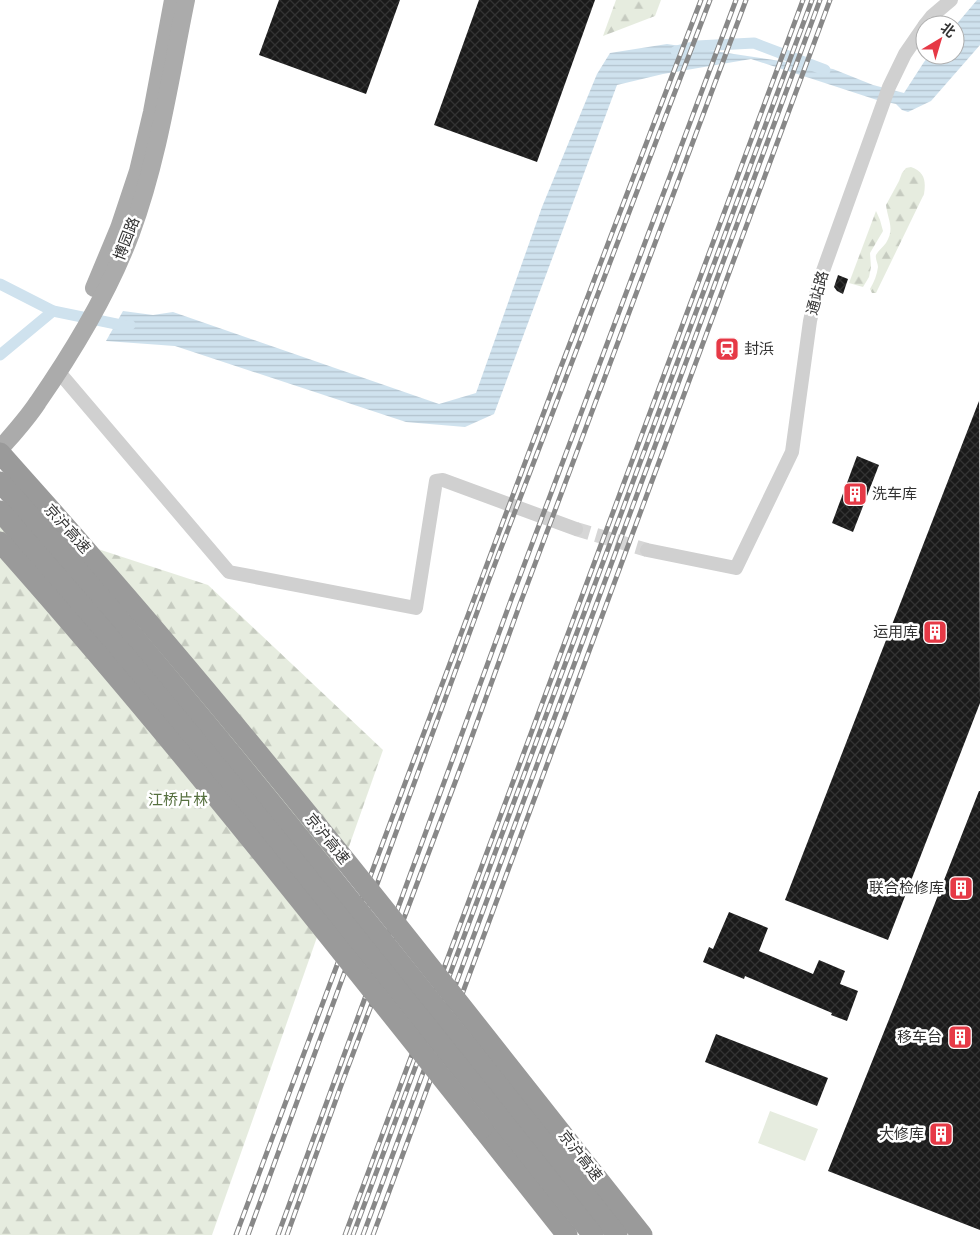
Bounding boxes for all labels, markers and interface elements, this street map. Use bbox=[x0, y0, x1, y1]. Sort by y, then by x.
north arrow bbox=[915, 15, 965, 65]
text: 北 bbox=[936, 18, 959, 43]
street label: 博园路 bbox=[109, 214, 145, 264]
street label: 通站路 bbox=[802, 269, 834, 317]
station icon: 封浜 bbox=[714, 336, 740, 362]
place label: 封浜 bbox=[744, 339, 774, 360]
building icon: 洗车库 bbox=[842, 481, 868, 507]
place label: 洗车库 bbox=[872, 484, 917, 505]
street label: 京沪高速 bbox=[39, 500, 95, 558]
building icon: 运用库 bbox=[922, 619, 948, 645]
place label: 运用库 bbox=[873, 622, 918, 643]
park label: 江桥片林 bbox=[148, 790, 208, 811]
street label: 京沪高速 bbox=[300, 809, 354, 869]
building icon: 联合检修库 bbox=[948, 875, 974, 901]
place label: 联合检修库 bbox=[869, 878, 944, 899]
building icon: 移车台 bbox=[947, 1024, 973, 1050]
place label: 移车台 bbox=[897, 1027, 942, 1048]
building icon: 大修库 bbox=[928, 1121, 954, 1147]
place label: 大修库 bbox=[879, 1124, 924, 1145]
street label: 京沪高速 bbox=[553, 1126, 607, 1186]

